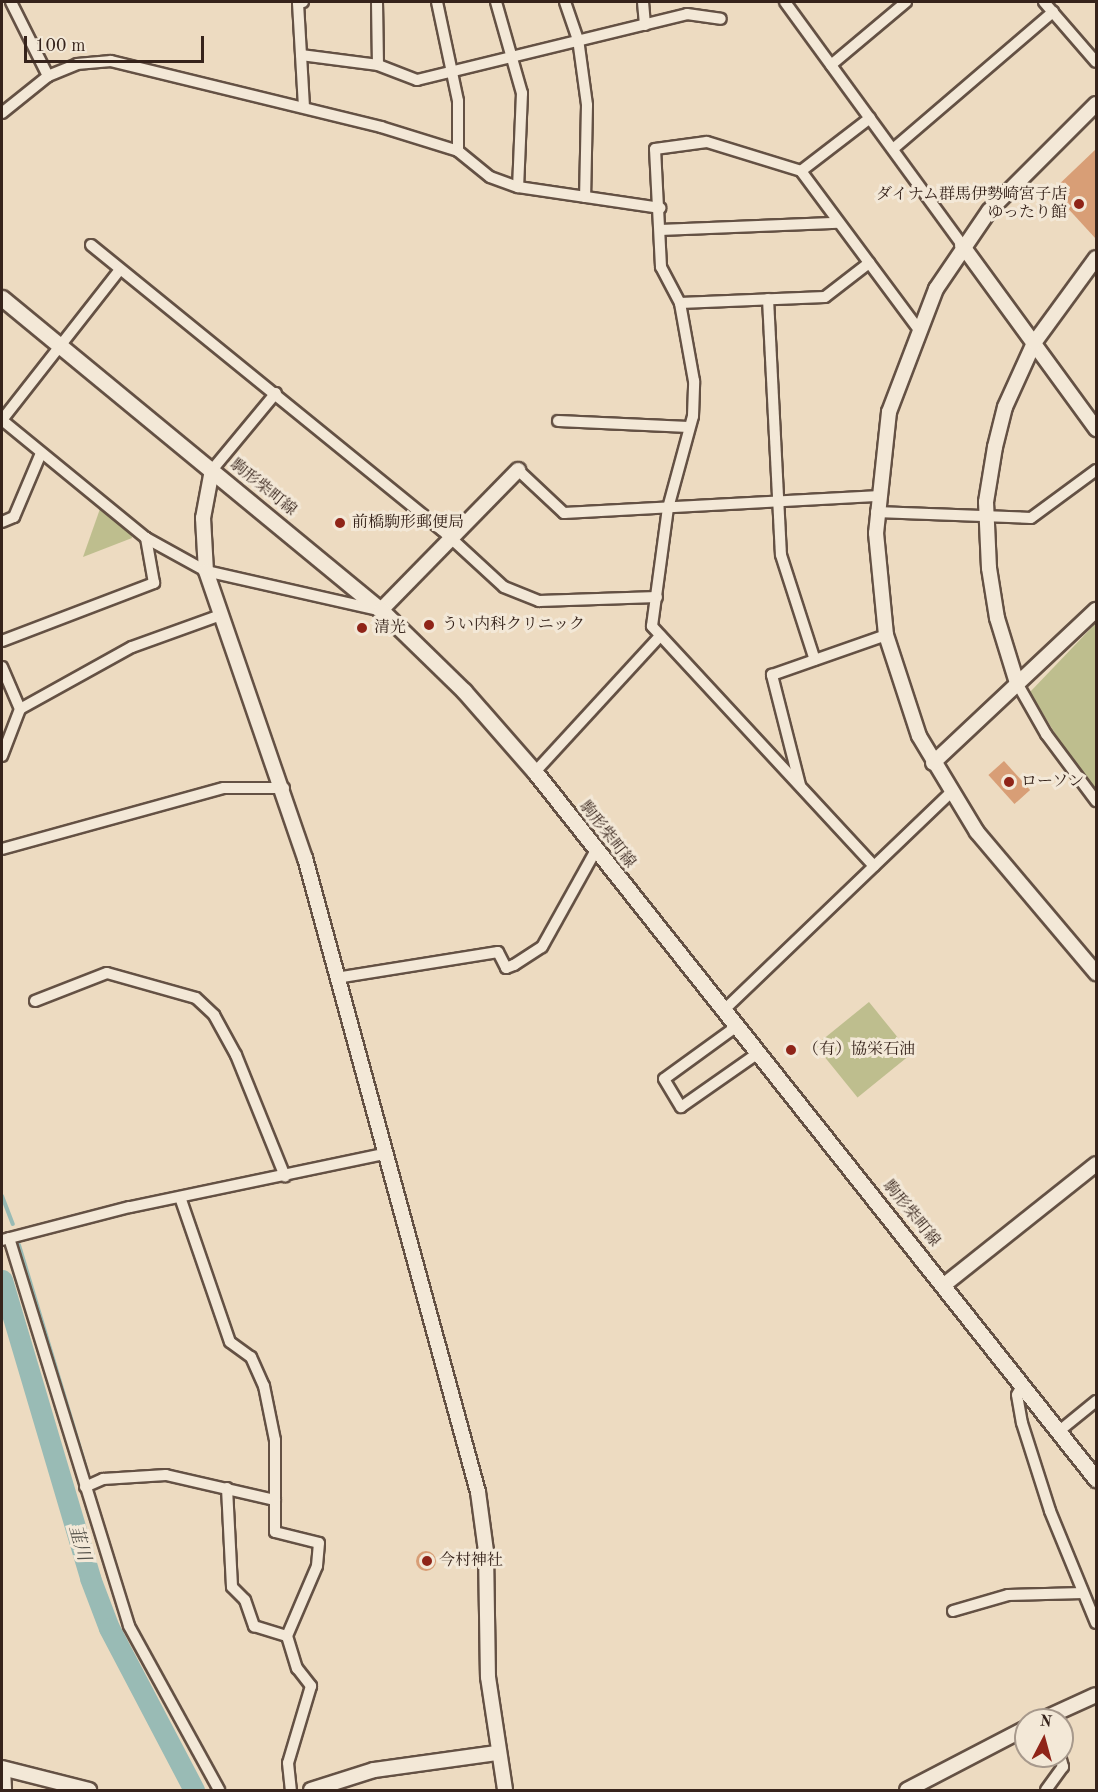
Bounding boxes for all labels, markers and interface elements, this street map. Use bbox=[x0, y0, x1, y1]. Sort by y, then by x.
scale bar bbox=[27, 24, 207, 62]
text: 100 m bbox=[35, 37, 86, 55]
place label: ダイナム群馬伊勢崎宮子店 ゆったり館 bbox=[875, 185, 1067, 223]
marker: ダイナム群馬伊勢崎宮子店 ゆったり館 bbox=[1072, 197, 1086, 211]
street label: 駒形柴町線 bbox=[226, 455, 300, 521]
place label: 前橋駒形郵便局 bbox=[352, 513, 464, 533]
marker: 前橋駒形郵便局 bbox=[333, 516, 347, 530]
place label: うい内科クリニック bbox=[442, 615, 586, 635]
marker: うい内科クリニック bbox=[420, 616, 438, 634]
place label: 清光 bbox=[374, 618, 406, 638]
marker: 清光 bbox=[355, 621, 369, 635]
place label: ローソン bbox=[1021, 772, 1085, 792]
marker: ローソン bbox=[1002, 775, 1016, 789]
street label: 駒形柴町線 bbox=[575, 798, 639, 872]
place label: （有）協栄石油 bbox=[803, 1040, 915, 1060]
marker: （有）協栄石油 bbox=[784, 1043, 798, 1057]
street label: 駒形柴町線 bbox=[878, 1177, 944, 1251]
water label: 韮川 bbox=[64, 1523, 94, 1563]
place label: 今村神社 bbox=[439, 1551, 503, 1571]
marker: 今村神社 bbox=[420, 1554, 434, 1568]
north arrow bbox=[1014, 1708, 1074, 1768]
text: N bbox=[1039, 1713, 1053, 1731]

